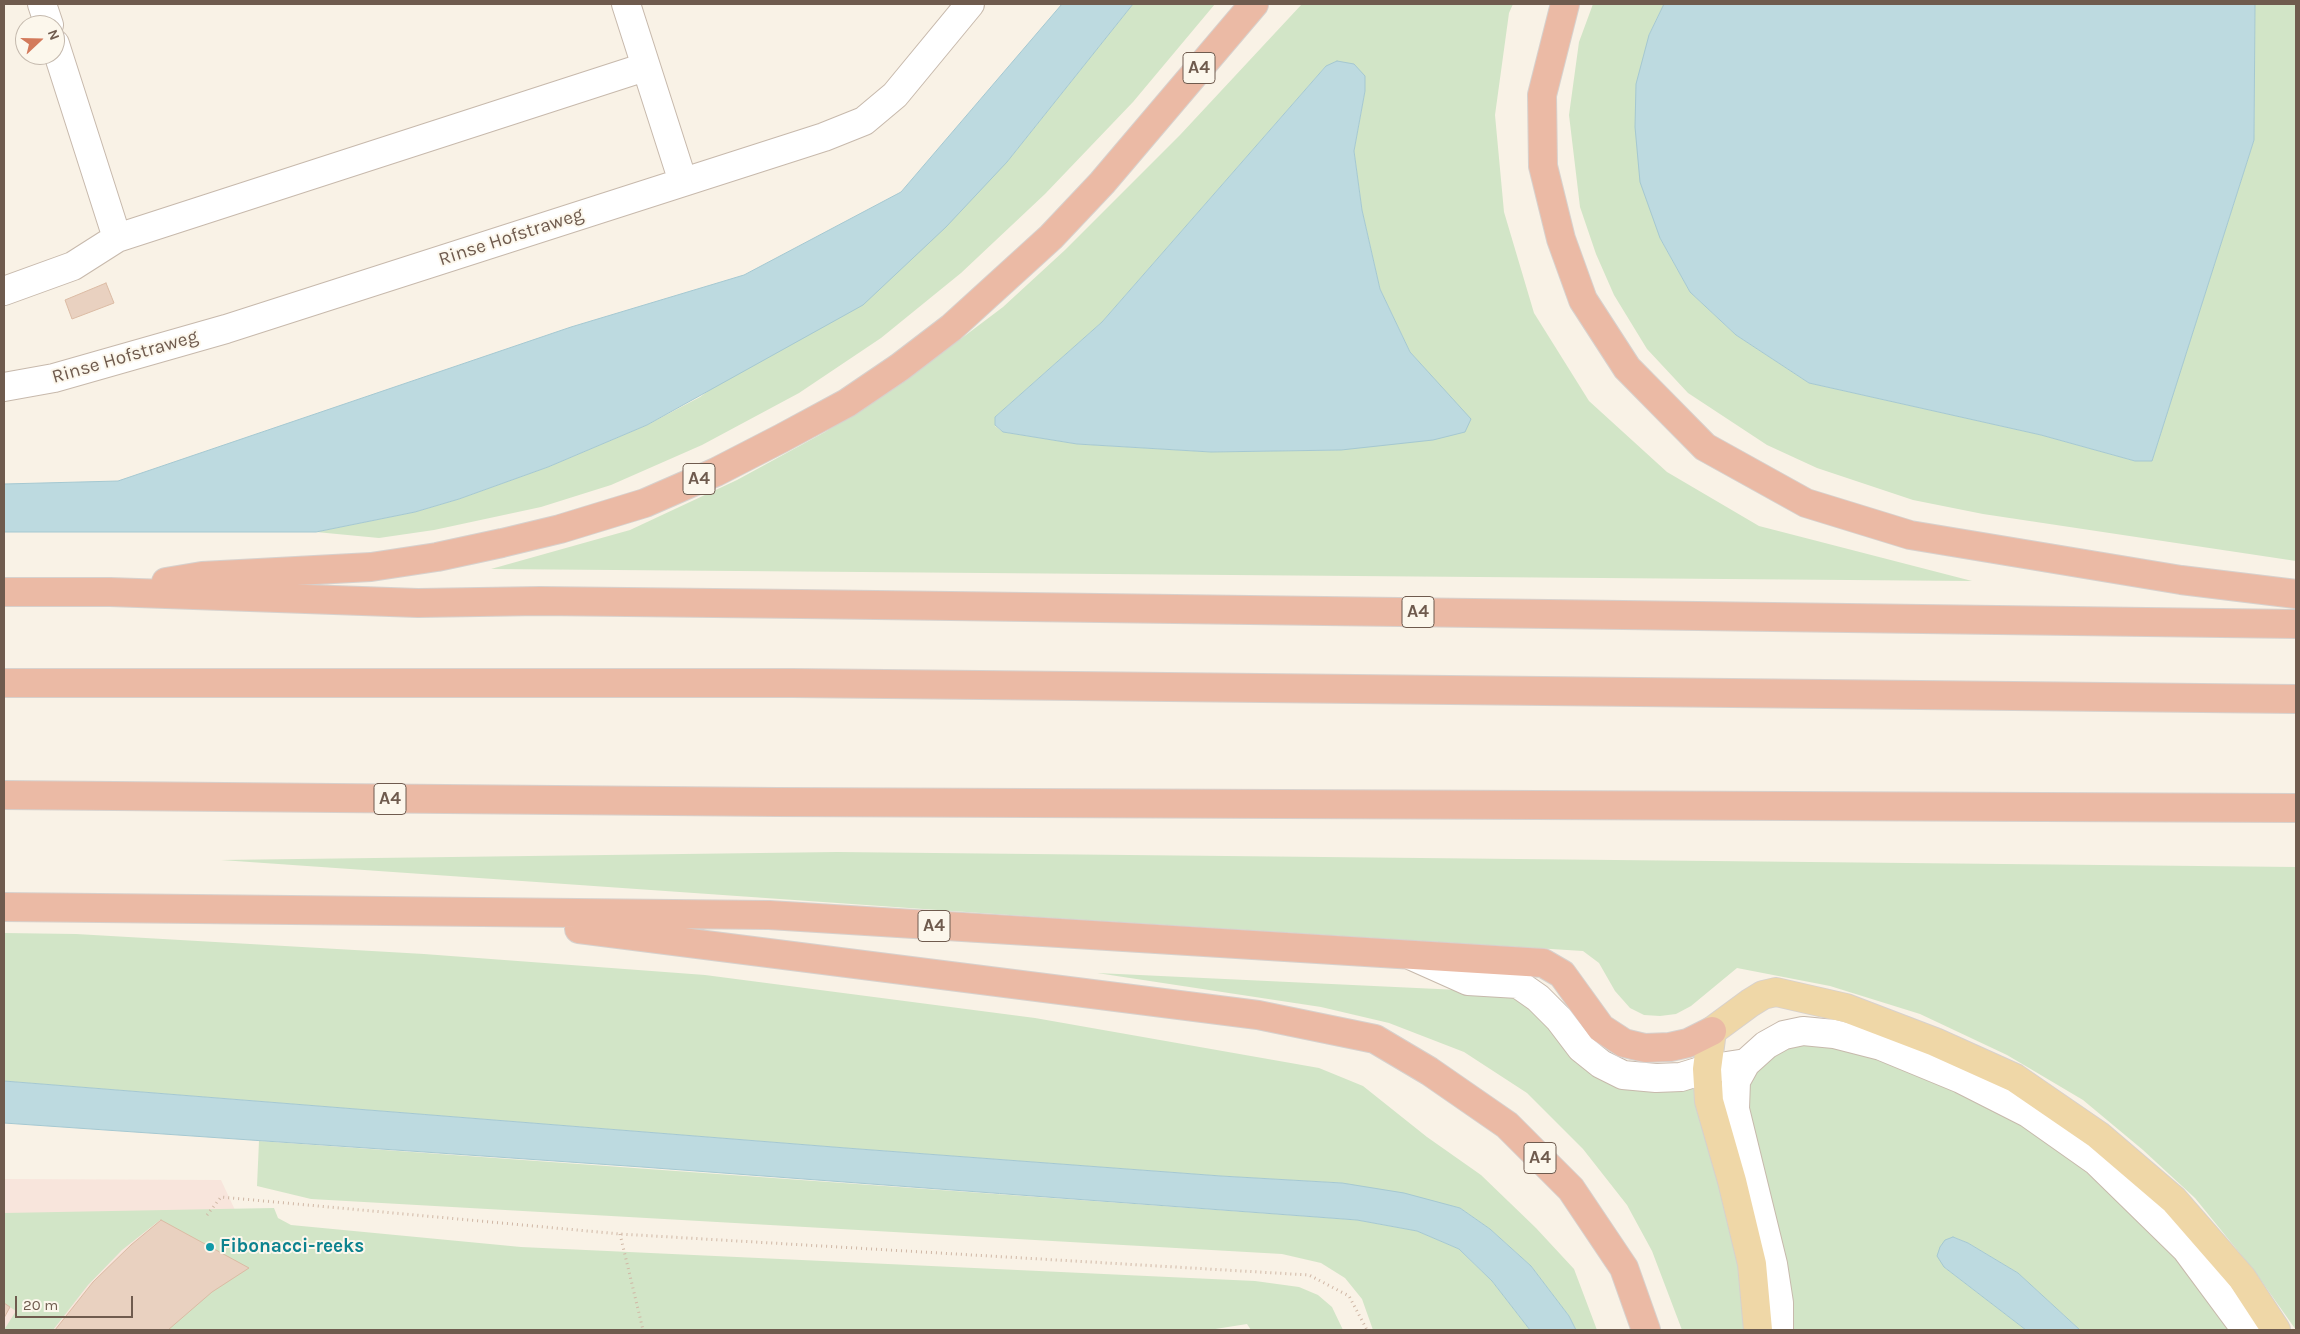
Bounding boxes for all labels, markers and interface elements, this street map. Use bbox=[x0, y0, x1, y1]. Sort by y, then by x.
north arrow bbox=[15, 15, 65, 65]
text: N bbox=[44, 27, 63, 43]
road number: A4 bbox=[1183, 52, 1215, 84]
street label: Rinse Hofstraweg bbox=[436, 203, 586, 271]
street label: Rinse Hofstraweg bbox=[49, 325, 201, 389]
road number: A4 bbox=[683, 464, 715, 494]
road number: A4 bbox=[1402, 596, 1434, 628]
road number: A4 bbox=[374, 784, 406, 814]
road number: A4 bbox=[918, 910, 950, 941]
road number: A4 bbox=[1524, 1142, 1556, 1174]
place label: Fibonacci-reeks bbox=[220, 1236, 364, 1258]
marker: Fibonacci-reeks bbox=[204, 1241, 216, 1253]
scale bar bbox=[18, 1286, 135, 1318]
text: 20 m bbox=[23, 1296, 58, 1314]

